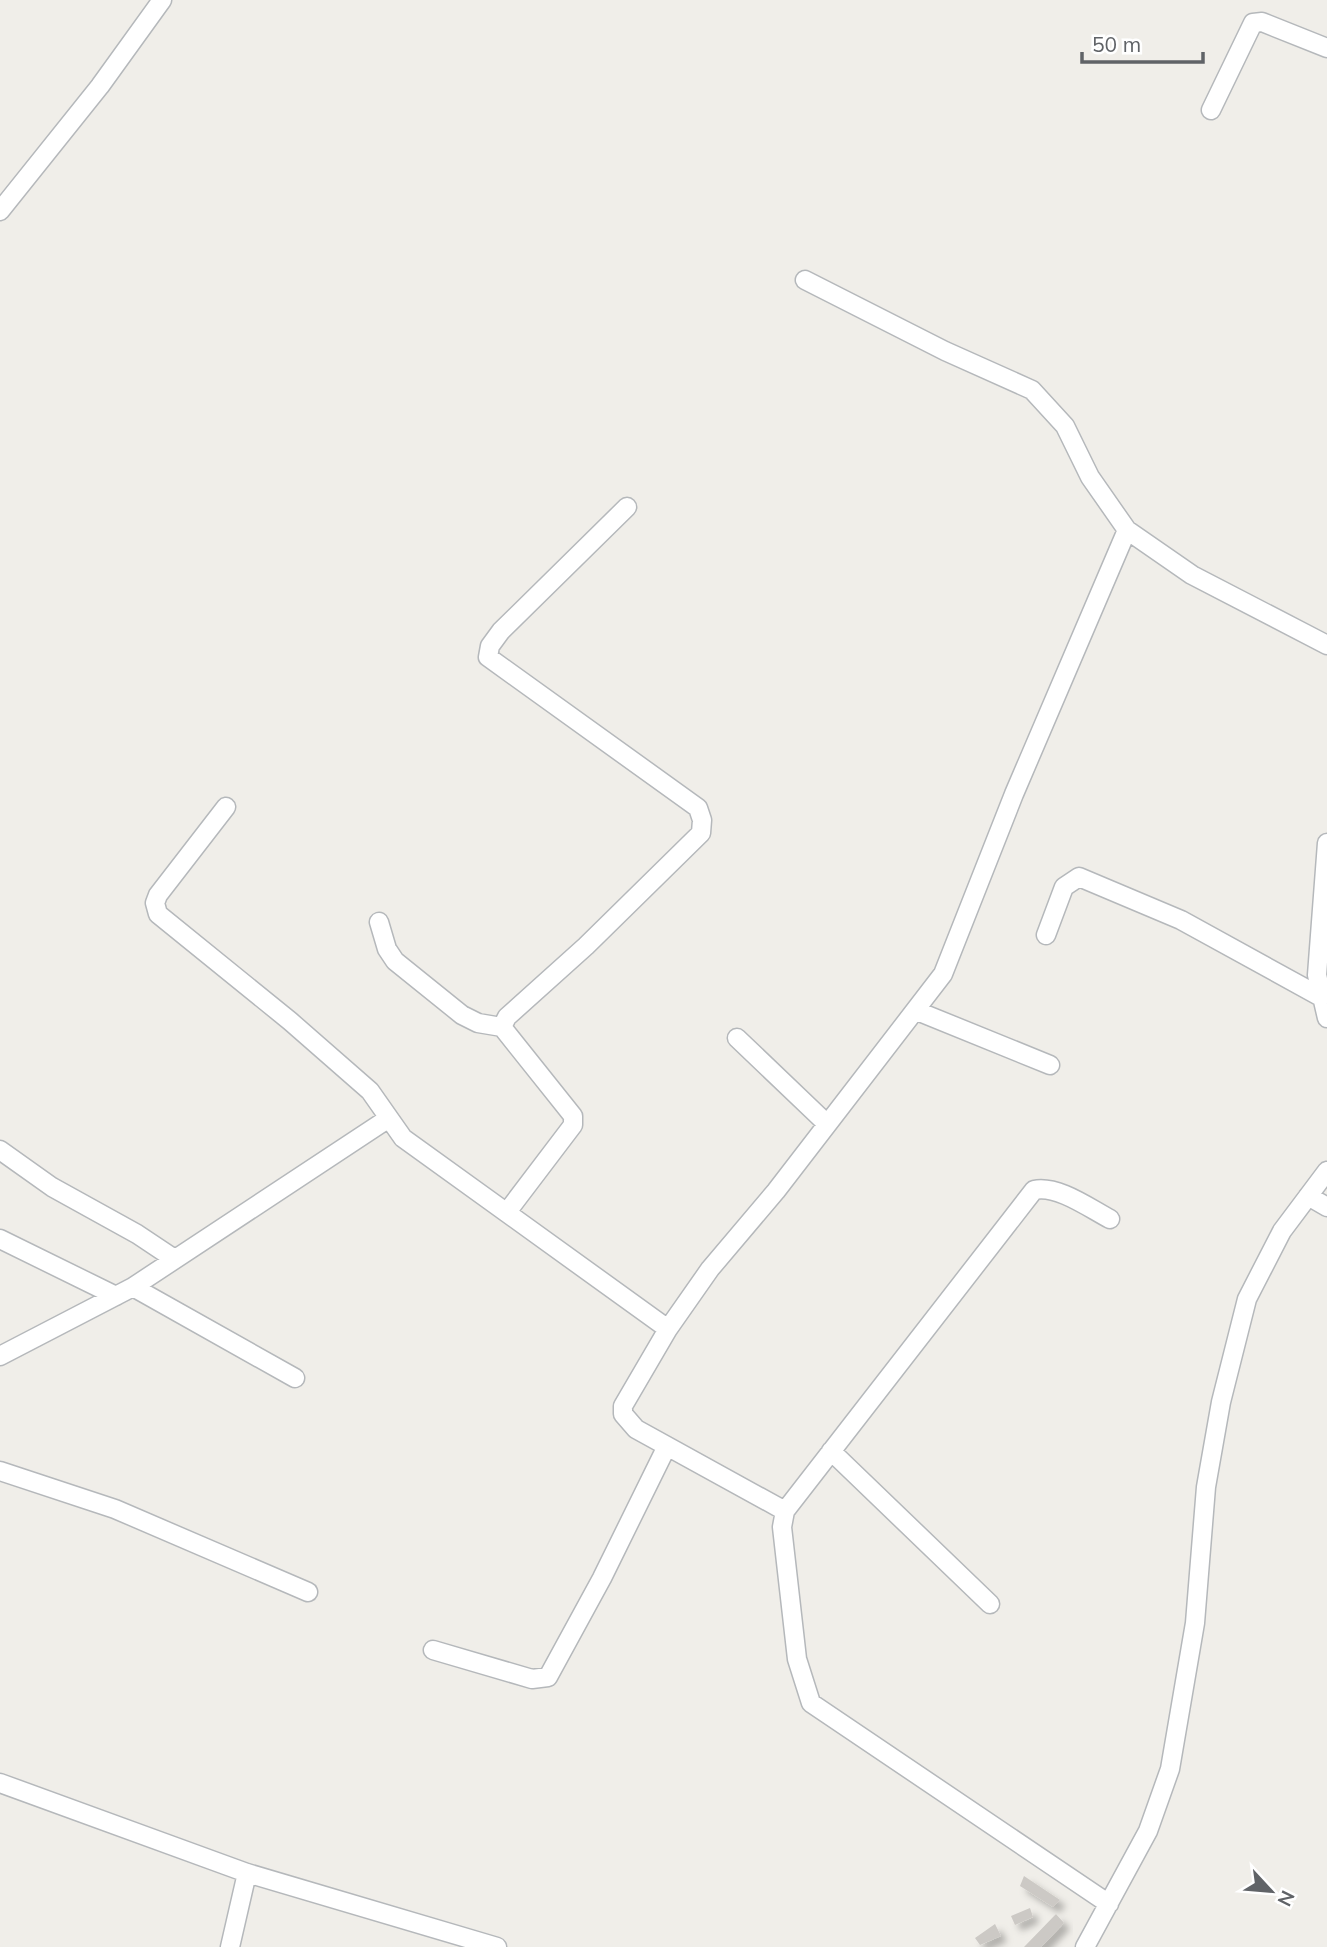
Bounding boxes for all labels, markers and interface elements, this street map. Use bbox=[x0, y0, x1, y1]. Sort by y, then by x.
scale bar bbox=[1082, 21, 1203, 65]
text: 50 m bbox=[1092, 31, 1141, 57]
north arrow bbox=[1236, 1856, 1306, 1926]
text: N bbox=[1272, 1887, 1300, 1910]

